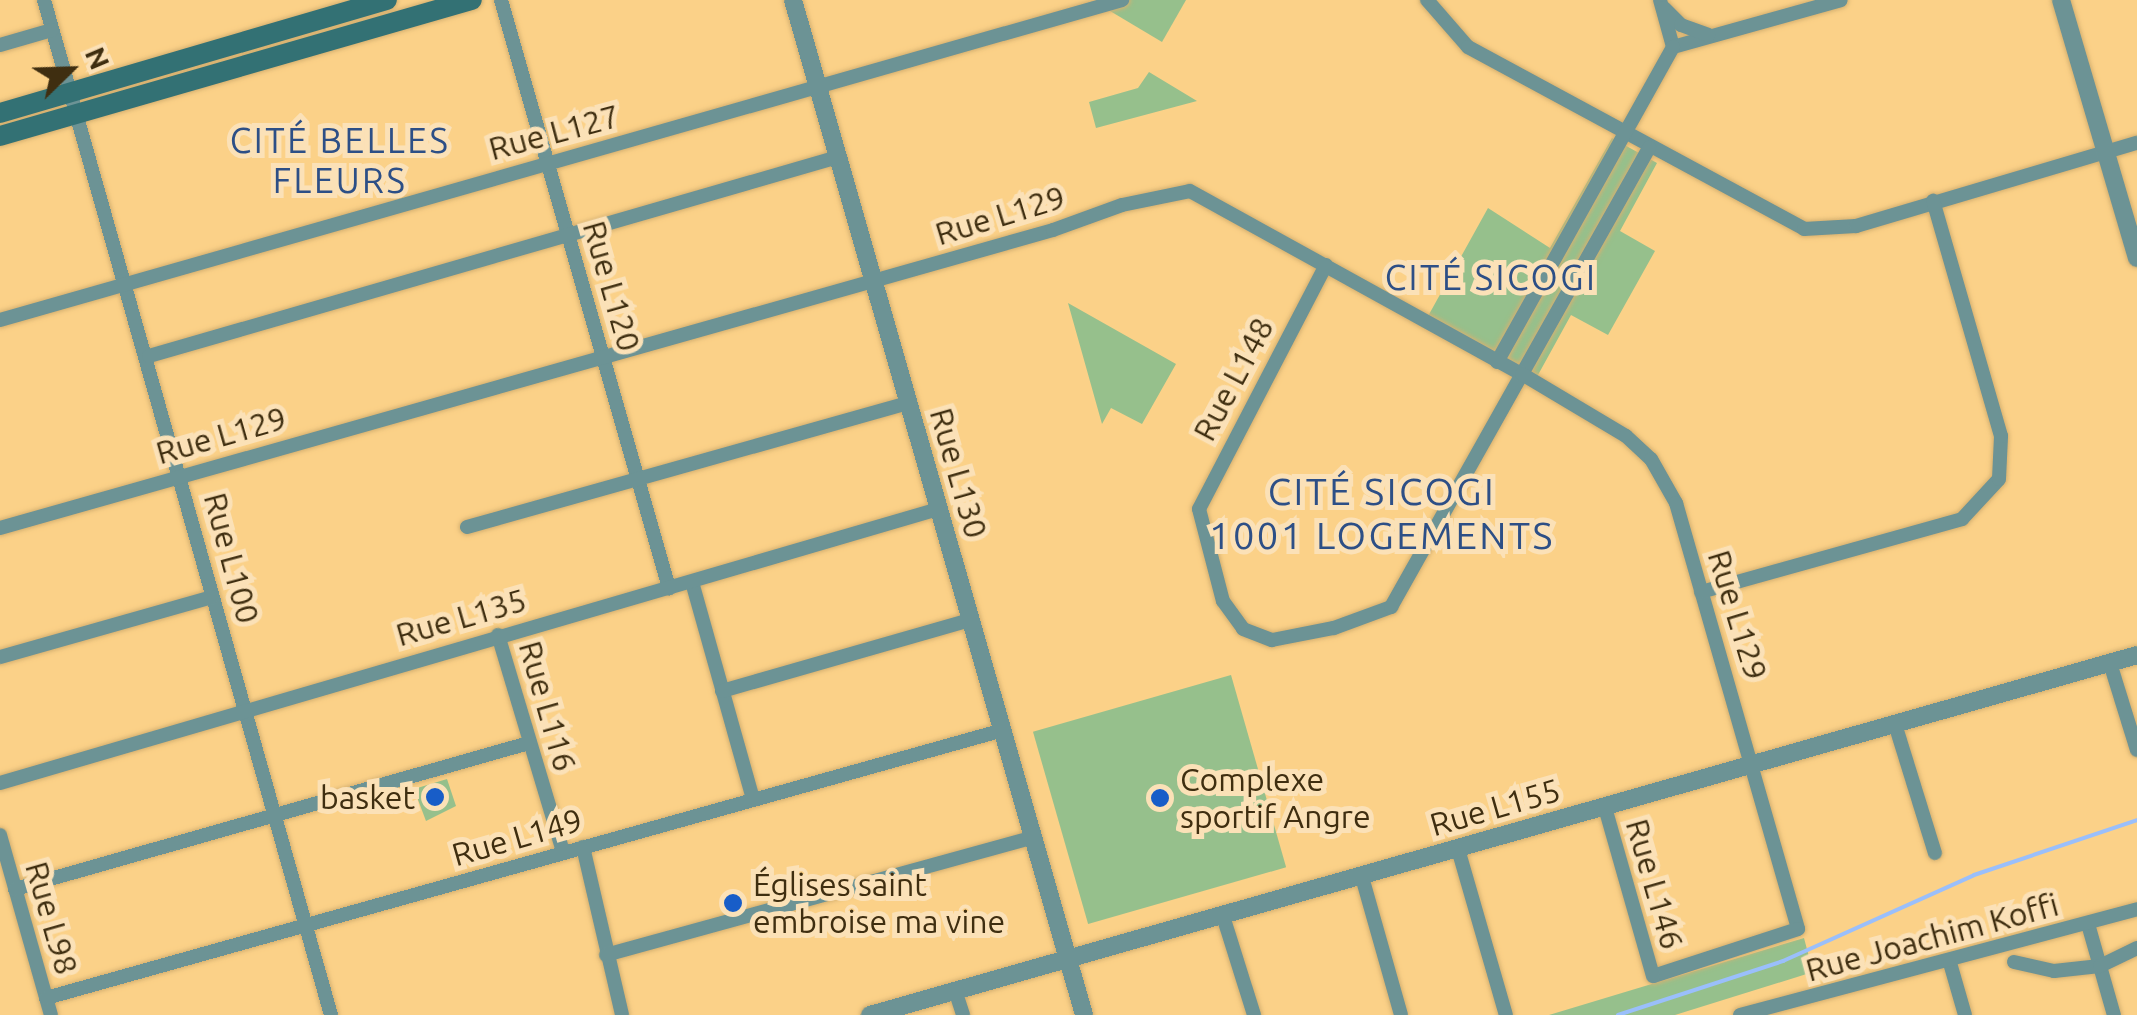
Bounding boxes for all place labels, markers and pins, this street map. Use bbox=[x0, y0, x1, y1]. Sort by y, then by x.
place label: Complexe sportif Angre bbox=[1180, 761, 1371, 836]
place label: basket bbox=[320, 778, 415, 816]
marker: basket bbox=[424, 786, 446, 808]
marker: Complexe sportif Angre bbox=[1149, 787, 1171, 809]
place label: Églises saint embroise ma vine bbox=[753, 866, 1005, 941]
marker: Églises saint embroise ma vine bbox=[722, 892, 744, 914]

